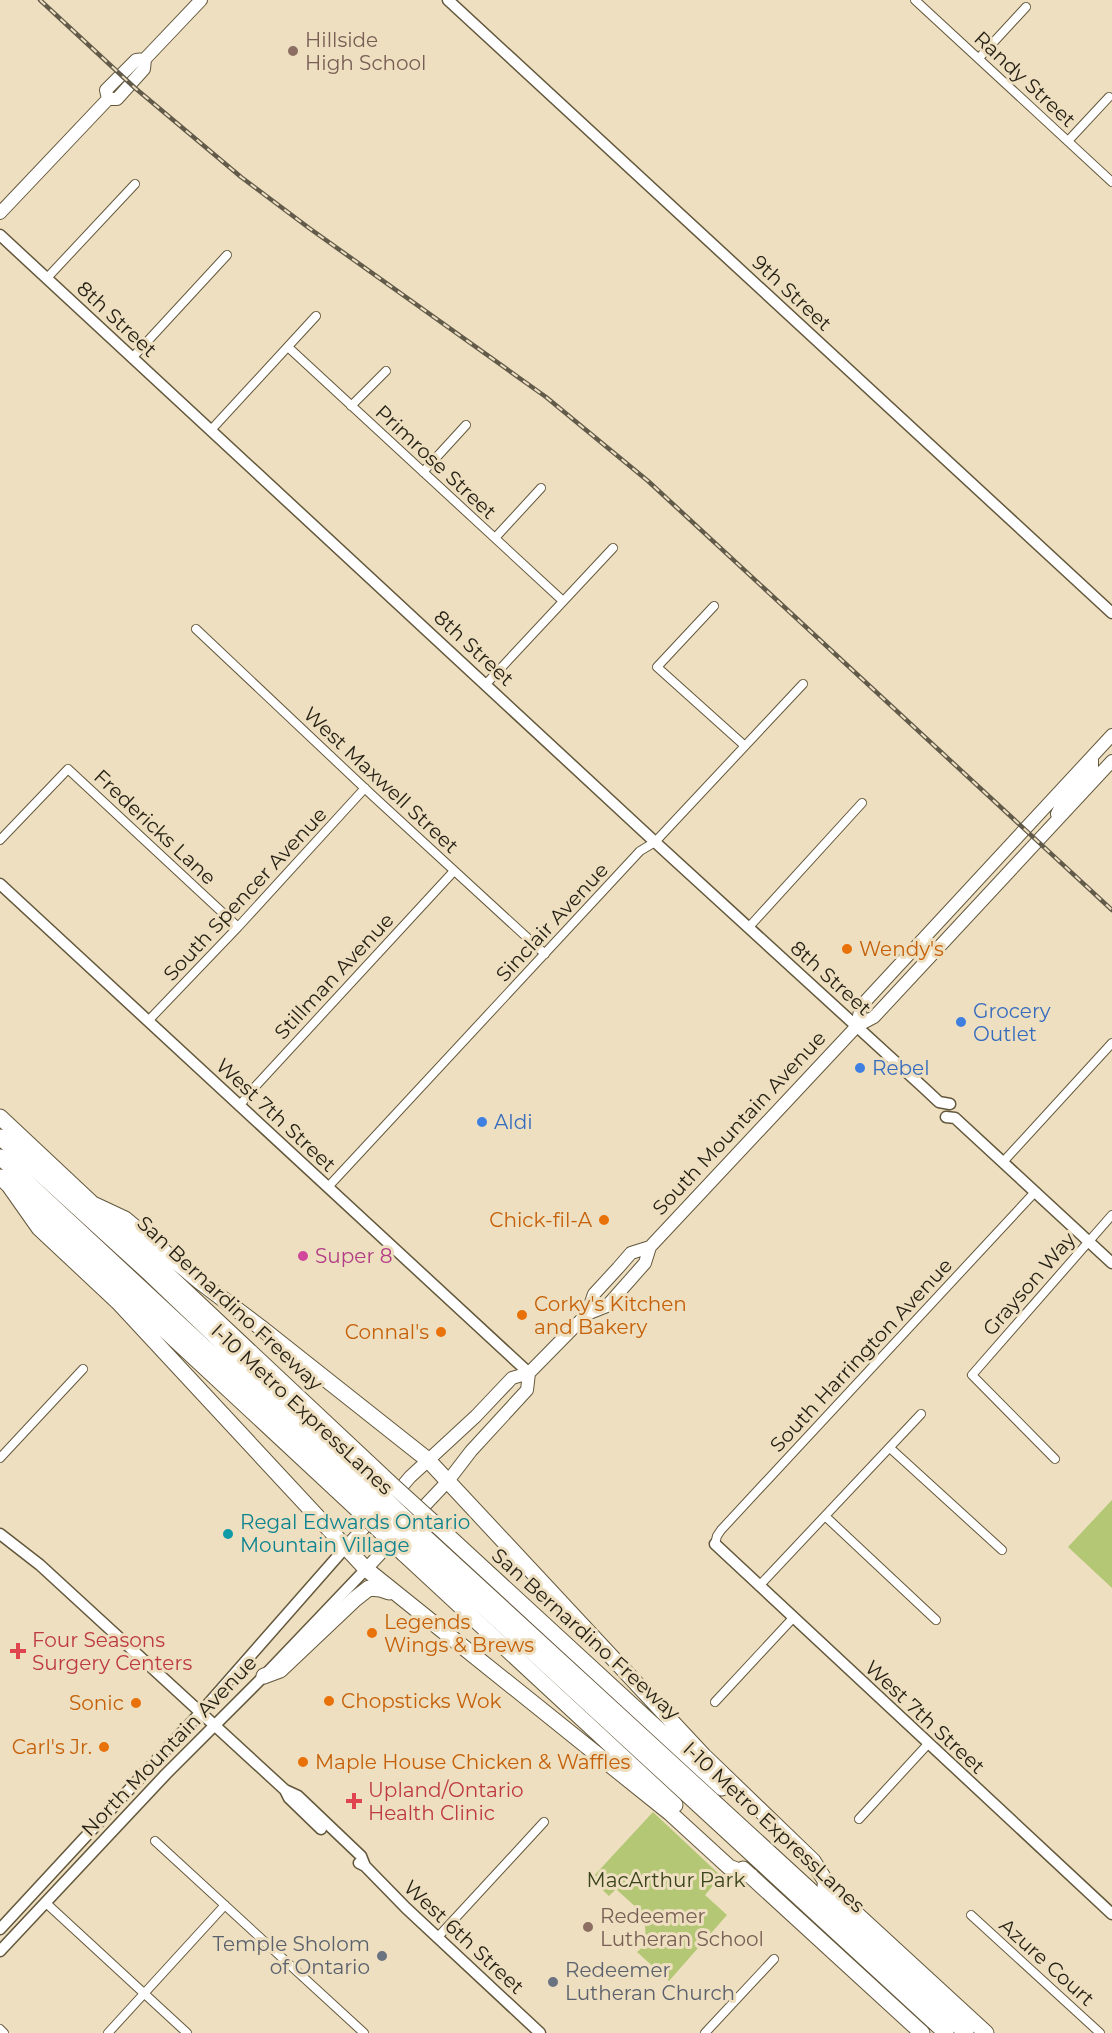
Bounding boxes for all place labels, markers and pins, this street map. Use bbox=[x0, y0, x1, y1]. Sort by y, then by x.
place label: Hillside High School bbox=[305, 28, 427, 75]
marker: Hillside High School bbox=[286, 44, 300, 58]
place label: Wendy's bbox=[859, 937, 944, 961]
marker: Wendy's bbox=[840, 942, 854, 956]
place label: Grocery Outlet bbox=[973, 999, 1051, 1046]
marker: Grocery Outlet bbox=[954, 1015, 968, 1029]
place label: Rebel bbox=[872, 1056, 930, 1080]
marker: Rebel bbox=[853, 1061, 867, 1075]
place label: Aldi bbox=[494, 1110, 533, 1134]
marker: Aldi bbox=[475, 1115, 489, 1129]
place label: Chick-fil-A bbox=[489, 1208, 593, 1232]
marker: Chick-fil-A bbox=[597, 1213, 611, 1227]
place label: Super 8 bbox=[315, 1244, 392, 1268]
marker: Super 8 bbox=[296, 1249, 310, 1263]
place label: Corky's Kitchen and Bakery bbox=[534, 1292, 687, 1339]
marker: Corky's Kitchen and Bakery bbox=[515, 1308, 529, 1322]
place label: Connal's bbox=[345, 1320, 429, 1344]
marker: Connal's bbox=[434, 1325, 448, 1339]
place label: Regal Edwards Ontario Mountain Village bbox=[240, 1510, 470, 1557]
marker: Regal Edwards Ontario Mountain Village bbox=[221, 1527, 235, 1541]
place label: Legends Wings & Brews bbox=[384, 1610, 534, 1657]
marker: Legends Wings & Brews bbox=[365, 1626, 379, 1640]
place label: Four Seasons Surgery Centers bbox=[32, 1628, 192, 1675]
marker: Four Seasons Surgery Centers bbox=[9, 1642, 27, 1660]
place label: Chopsticks Wok bbox=[341, 1689, 501, 1713]
place label: Sonic bbox=[69, 1691, 124, 1715]
marker: Chopsticks Wok bbox=[322, 1694, 336, 1708]
marker: Sonic bbox=[129, 1696, 143, 1710]
place label: Carl's Jr. bbox=[12, 1735, 92, 1759]
marker: Carl's Jr. bbox=[97, 1740, 111, 1754]
place label: Maple House Chicken & Waffles bbox=[315, 1750, 631, 1774]
marker: Maple House Chicken & Waffles bbox=[296, 1755, 310, 1769]
place label: Upland/Ontario Health Clinic bbox=[368, 1778, 524, 1825]
marker: Upland/Ontario Health Clinic bbox=[345, 1792, 363, 1810]
place label: Redeemer Lutheran School bbox=[600, 1904, 764, 1951]
marker: Redeemer Lutheran School bbox=[581, 1920, 595, 1934]
place label: Temple Sholom of Ontario bbox=[213, 1932, 370, 1979]
marker: Temple Sholom of Ontario bbox=[375, 1949, 389, 1963]
place label: Redeemer Lutheran Church bbox=[565, 1958, 735, 2005]
marker: Redeemer Lutheran Church bbox=[546, 1975, 560, 1989]

